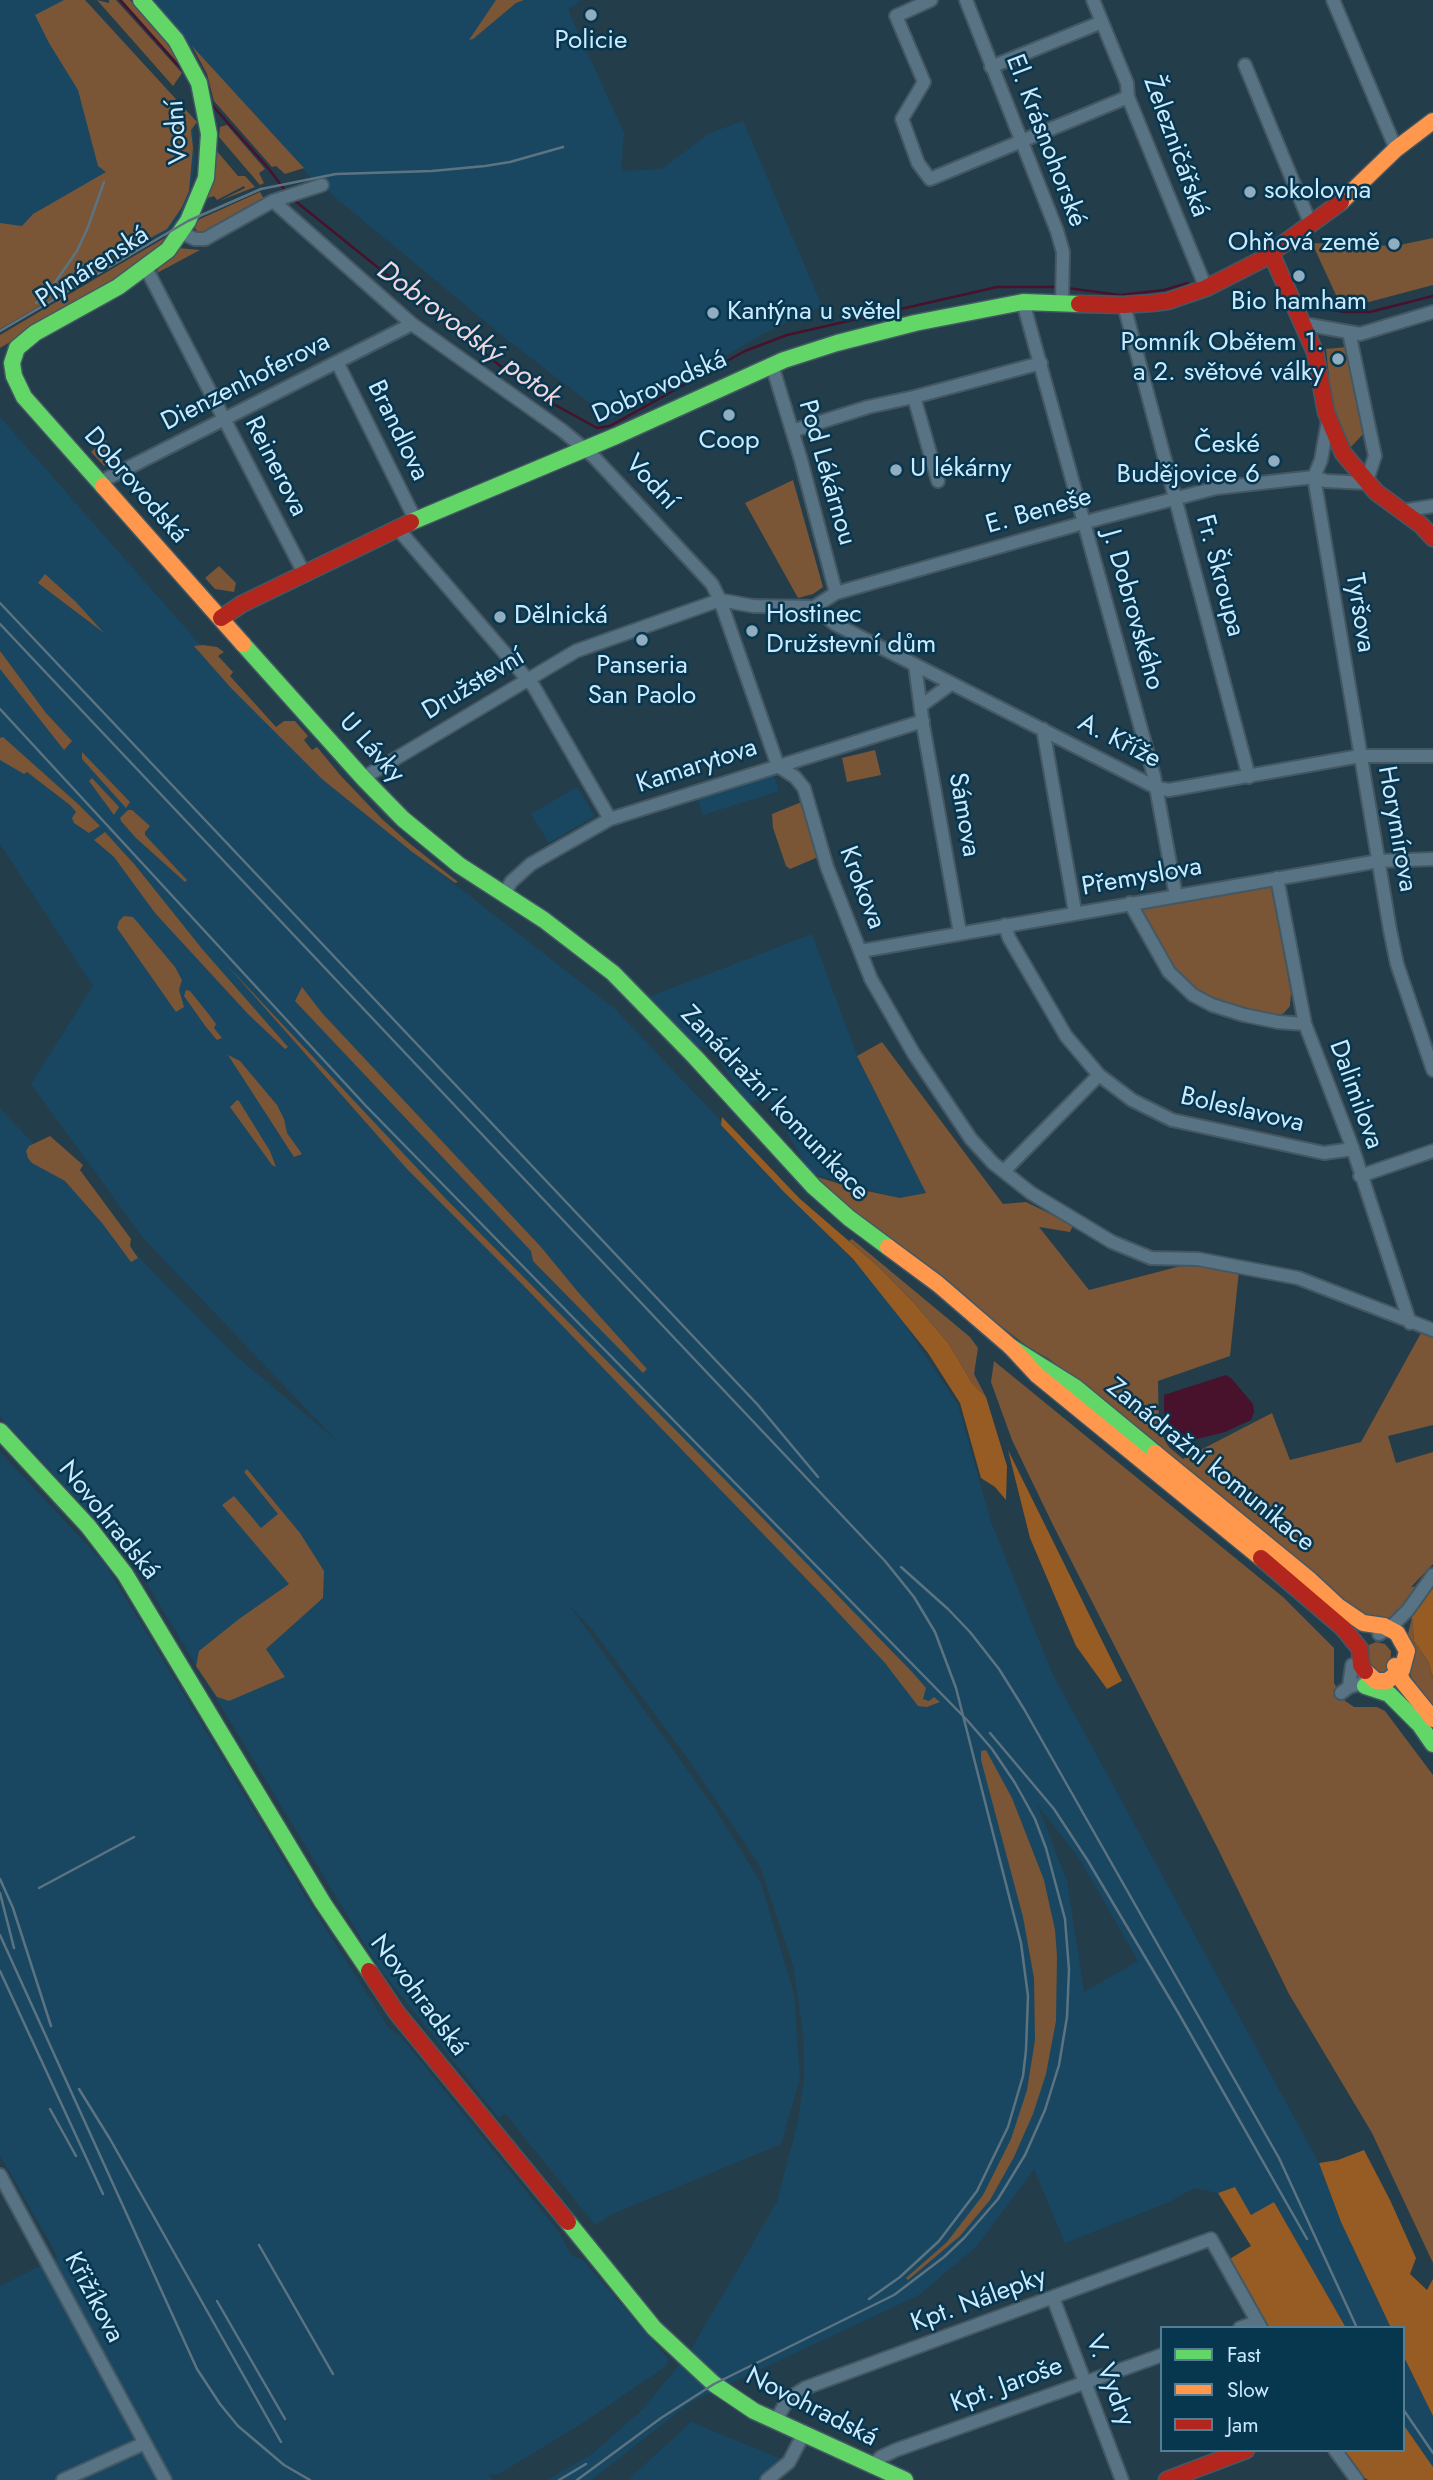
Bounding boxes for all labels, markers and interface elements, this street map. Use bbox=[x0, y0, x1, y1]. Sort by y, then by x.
marker: Policie bbox=[583, 7, 599, 23]
place label: Policie bbox=[555, 26, 627, 58]
street label: El. Krásnohorské bbox=[998, 50, 1092, 232]
street label: Železničářská bbox=[1135, 72, 1215, 222]
street label: Vodní bbox=[160, 99, 196, 165]
place label: sokolovna bbox=[1264, 176, 1371, 208]
marker: sokolovna bbox=[1242, 184, 1258, 200]
street label: Plynárenská bbox=[31, 220, 155, 316]
place label: Ohňová země bbox=[1228, 228, 1380, 260]
marker: Ohňová země bbox=[1386, 236, 1402, 252]
water label: Dobrovodský potok bbox=[370, 255, 566, 415]
marker: Bio hamham bbox=[1291, 268, 1307, 284]
place label: Bio hamham bbox=[1231, 287, 1367, 319]
place label: Kantýna u světel bbox=[727, 297, 901, 329]
marker: Kantýna u světel bbox=[705, 305, 721, 321]
street label: Dienzenhoferova bbox=[156, 327, 336, 439]
place label: Pomník Obětem 1. a 2. světové války bbox=[1120, 328, 1324, 390]
street label: Dobrovodská bbox=[588, 345, 732, 431]
marker: Pomník Obětem 1. a 2. světové války bbox=[1330, 351, 1346, 367]
street label: Brandlova bbox=[359, 376, 435, 486]
street label: Pod Lékárnou bbox=[790, 397, 862, 549]
marker: Coop bbox=[721, 407, 737, 423]
street label: Reinerova bbox=[237, 412, 313, 522]
street label: Dobrovodská bbox=[76, 422, 194, 550]
place label: Coop bbox=[698, 426, 760, 458]
place label: České Budějovice 6 bbox=[1117, 430, 1260, 492]
street label: Vodní bbox=[618, 449, 684, 517]
marker: České Budějovice 6 bbox=[1266, 453, 1282, 469]
place label: U lékárny bbox=[910, 454, 1011, 486]
marker: U lékárny bbox=[888, 462, 904, 478]
street label: E. Beneše bbox=[982, 482, 1096, 542]
street label: Fr. Škroupa bbox=[1188, 512, 1250, 640]
street label: J. Dobrovského bbox=[1094, 526, 1170, 694]
street label: Tyršova bbox=[1337, 571, 1381, 655]
place label: Hostinec Družstevní dům bbox=[766, 600, 936, 662]
place label: Dělnická bbox=[514, 601, 608, 633]
marker: Dělnická bbox=[492, 609, 508, 625]
marker: Hostinec Družstevní dům bbox=[744, 623, 760, 639]
marker: Panseria San Paolo bbox=[634, 632, 650, 648]
street label: Družstevní bbox=[417, 642, 531, 728]
place label: Panseria San Paolo bbox=[588, 651, 696, 712]
street label: U Lávky bbox=[332, 708, 410, 790]
street label: A. Kříže bbox=[1072, 708, 1166, 776]
street label: Kamarytova bbox=[633, 733, 761, 801]
street label: Horymírova bbox=[1370, 764, 1422, 894]
street label: Sámova bbox=[940, 770, 986, 860]
street label: Krokova bbox=[831, 842, 891, 934]
street label: Přemyslova bbox=[1079, 852, 1205, 904]
street label: Zanádražní komunikace bbox=[673, 1000, 875, 1208]
street label: Dalimilova bbox=[1321, 1036, 1389, 1154]
street label: Boleslavova bbox=[1177, 1082, 1307, 1140]
street label: Zanádražní komunikace bbox=[1100, 1372, 1320, 1560]
street label: Novohradská bbox=[51, 1455, 165, 1587]
street label: Novohradská bbox=[362, 1929, 474, 2063]
street label: Křižíkova bbox=[56, 2247, 130, 2349]
street label: Kpt. Nálepky bbox=[907, 2262, 1051, 2340]
legend bbox=[1160, 2326, 1405, 2452]
street label: V. Vydry bbox=[1077, 2331, 1141, 2431]
text: Fast bbox=[1227, 2340, 1260, 2370]
street label: Kpt. Jaroše bbox=[947, 2351, 1067, 2421]
street label: Novohradská bbox=[740, 2361, 882, 2455]
text: Slow bbox=[1227, 2375, 1269, 2405]
text: Jam bbox=[1227, 2410, 1259, 2440]

